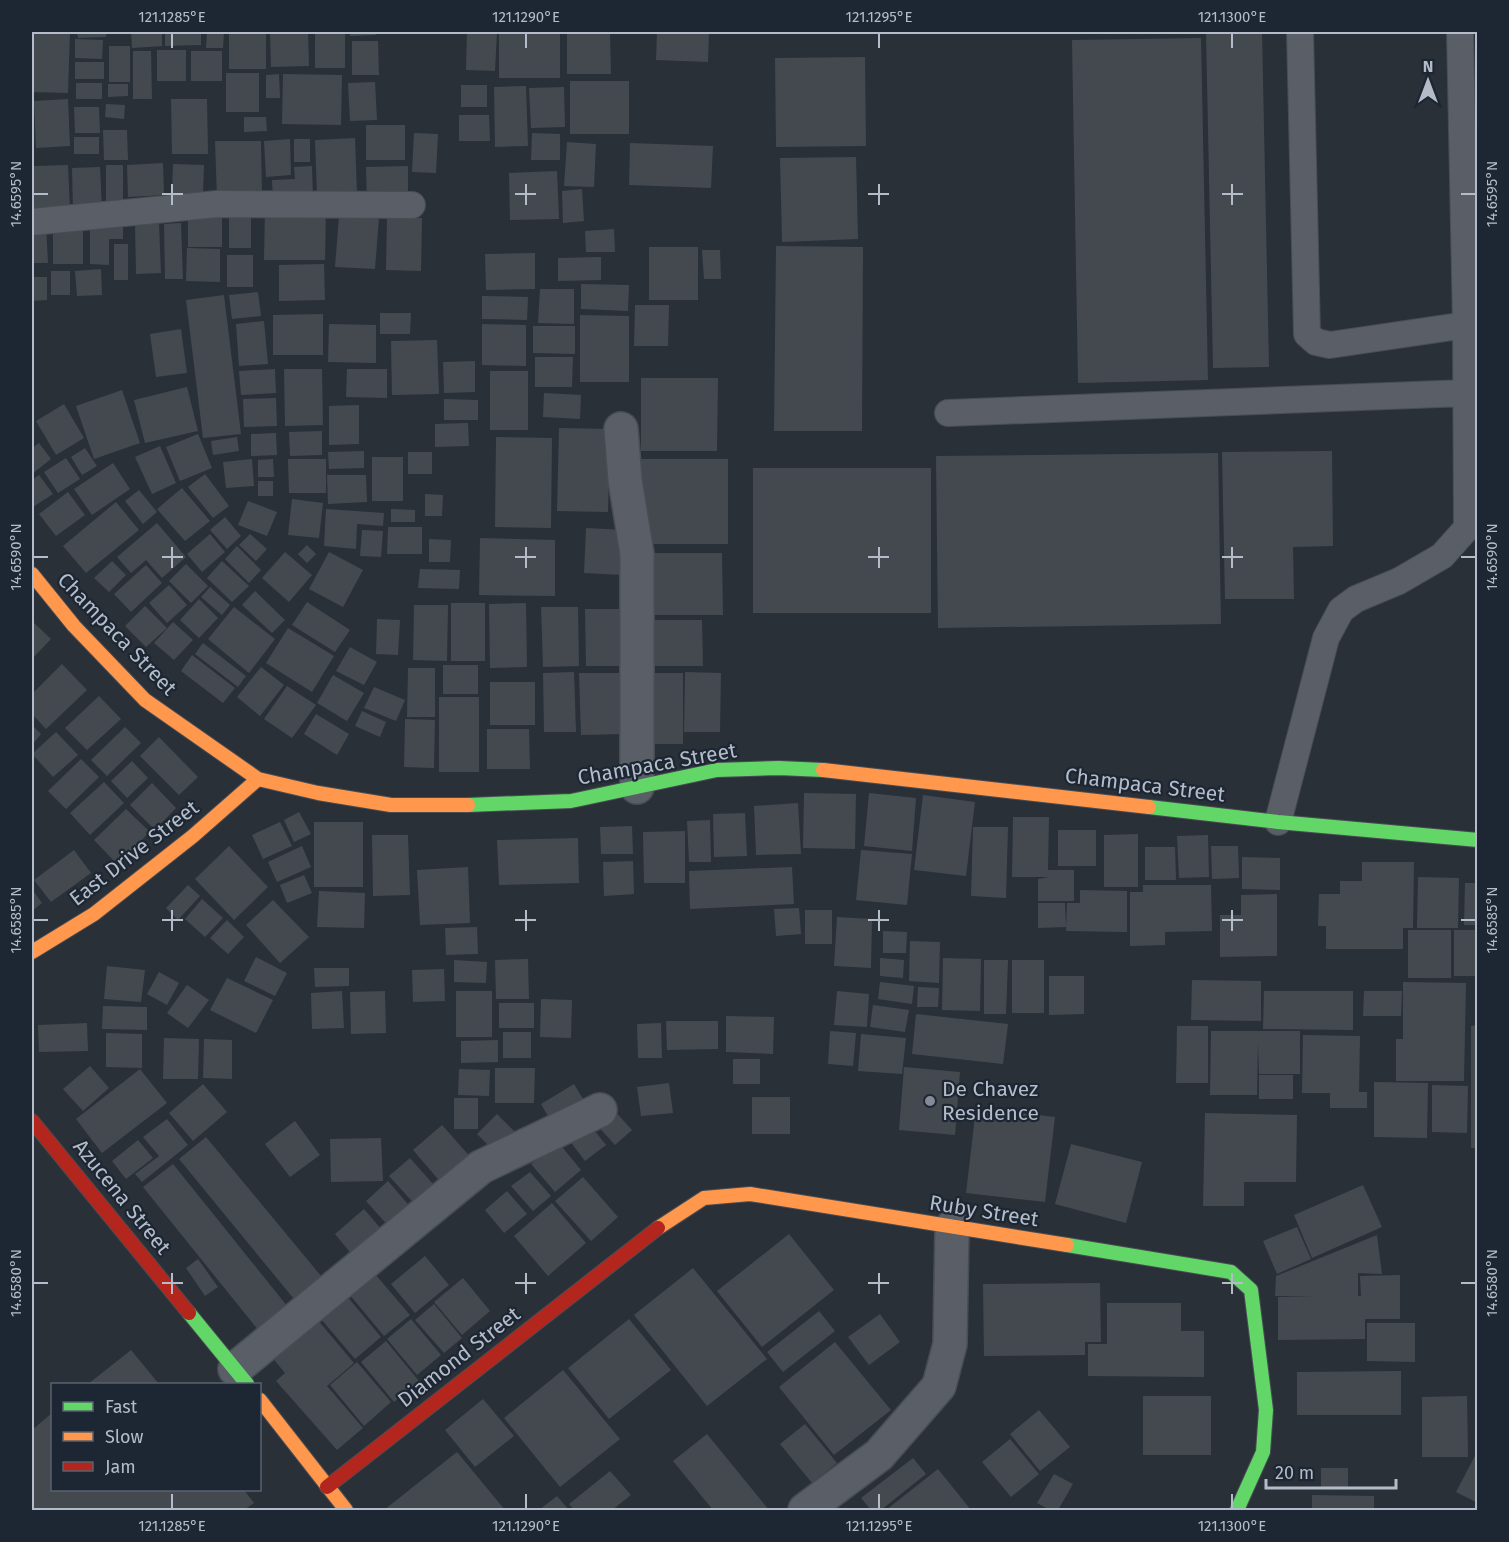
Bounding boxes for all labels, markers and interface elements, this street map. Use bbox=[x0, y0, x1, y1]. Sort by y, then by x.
text: 121.1285°E bbox=[138, 8, 206, 26]
text: 121.1290°E bbox=[492, 8, 560, 26]
text: 121.1295°E bbox=[845, 8, 913, 26]
text: 121.1300°E bbox=[1198, 8, 1266, 26]
north arrow bbox=[1398, 51, 1458, 111]
text: N bbox=[1423, 57, 1433, 76]
text: 14.6595°N bbox=[7, 161, 25, 227]
text: 14.6595°N bbox=[1483, 161, 1501, 227]
text: 14.6590°N bbox=[7, 523, 25, 591]
text: 14.6590°N bbox=[1483, 523, 1501, 591]
street label: Champaca Street bbox=[52, 567, 182, 701]
street label: Champaca Street bbox=[576, 737, 739, 791]
street label: Champaca Street bbox=[1064, 762, 1227, 808]
street label: East Drive Street bbox=[64, 794, 204, 912]
text: 14.6585°N bbox=[7, 886, 25, 954]
text: 14.6585°N bbox=[1483, 886, 1501, 954]
place label: De Chavez Residence bbox=[942, 1076, 1039, 1126]
marker: De Chavez Residence bbox=[923, 1094, 937, 1108]
street label: Azucena Street bbox=[68, 1134, 177, 1260]
street label: Ruby Street bbox=[928, 1190, 1041, 1233]
text: 14.6580°N bbox=[7, 1249, 25, 1317]
text: 14.6580°N bbox=[1483, 1249, 1501, 1317]
street label: Diamond Street bbox=[392, 1301, 526, 1413]
legend bbox=[51, 1383, 261, 1491]
text: Fast bbox=[105, 1396, 138, 1418]
text: Slow bbox=[105, 1426, 144, 1448]
scale bar bbox=[1266, 1452, 1396, 1490]
text: Jam bbox=[105, 1456, 136, 1478]
text: 20 m bbox=[1275, 1462, 1314, 1484]
text: 121.1285°E bbox=[138, 1517, 206, 1535]
text: 121.1290°E bbox=[492, 1517, 560, 1535]
text: 121.1295°E bbox=[845, 1517, 913, 1535]
text: 121.1300°E bbox=[1198, 1517, 1266, 1535]

